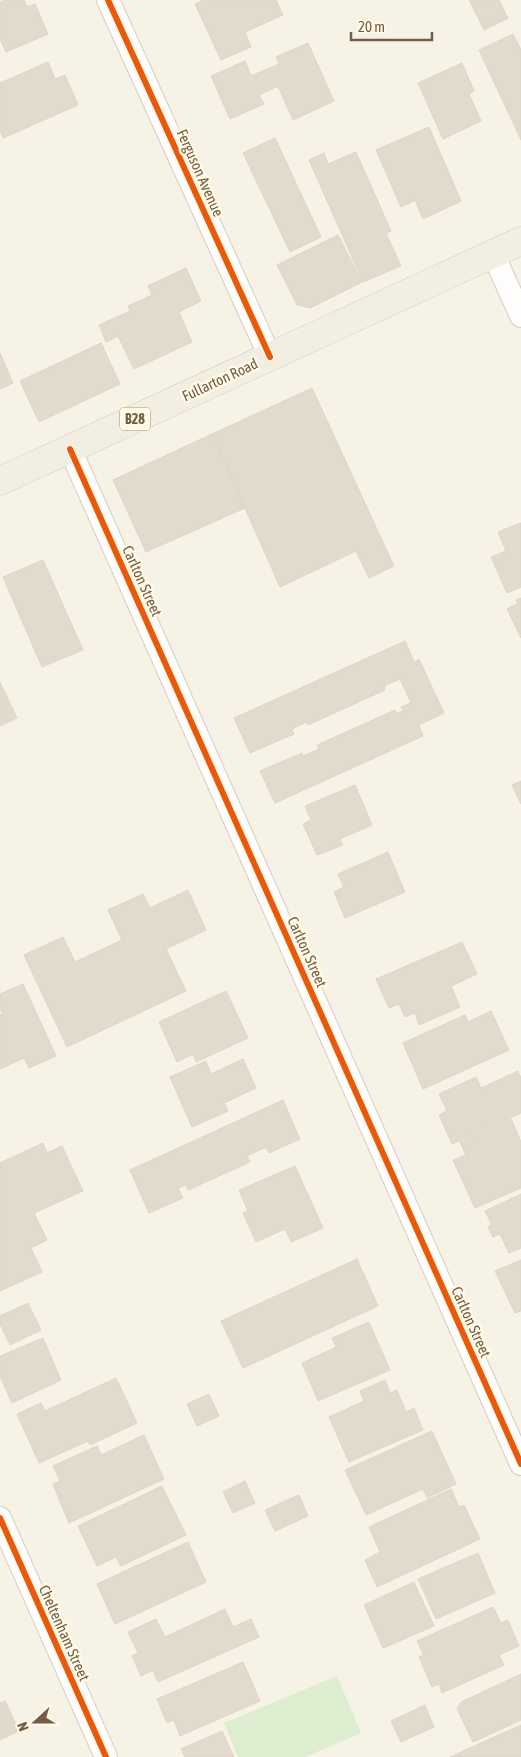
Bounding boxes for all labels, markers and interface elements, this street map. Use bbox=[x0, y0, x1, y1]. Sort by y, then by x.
scale bar bbox=[351, 10, 432, 42]
text: 20 m bbox=[358, 18, 385, 35]
street label: Ferguson Avenue bbox=[174, 127, 227, 219]
street label: Fullarton Road bbox=[179, 355, 260, 404]
road number: B28 bbox=[120, 408, 150, 430]
street label: Carlton Street bbox=[119, 543, 166, 619]
street label: Carlton Street bbox=[284, 914, 331, 990]
street label: Carlton Street bbox=[448, 1284, 495, 1360]
street label: Cheltenham Street bbox=[36, 1582, 93, 1683]
north arrow bbox=[10, 1697, 60, 1747]
text: N bbox=[14, 1720, 32, 1733]

